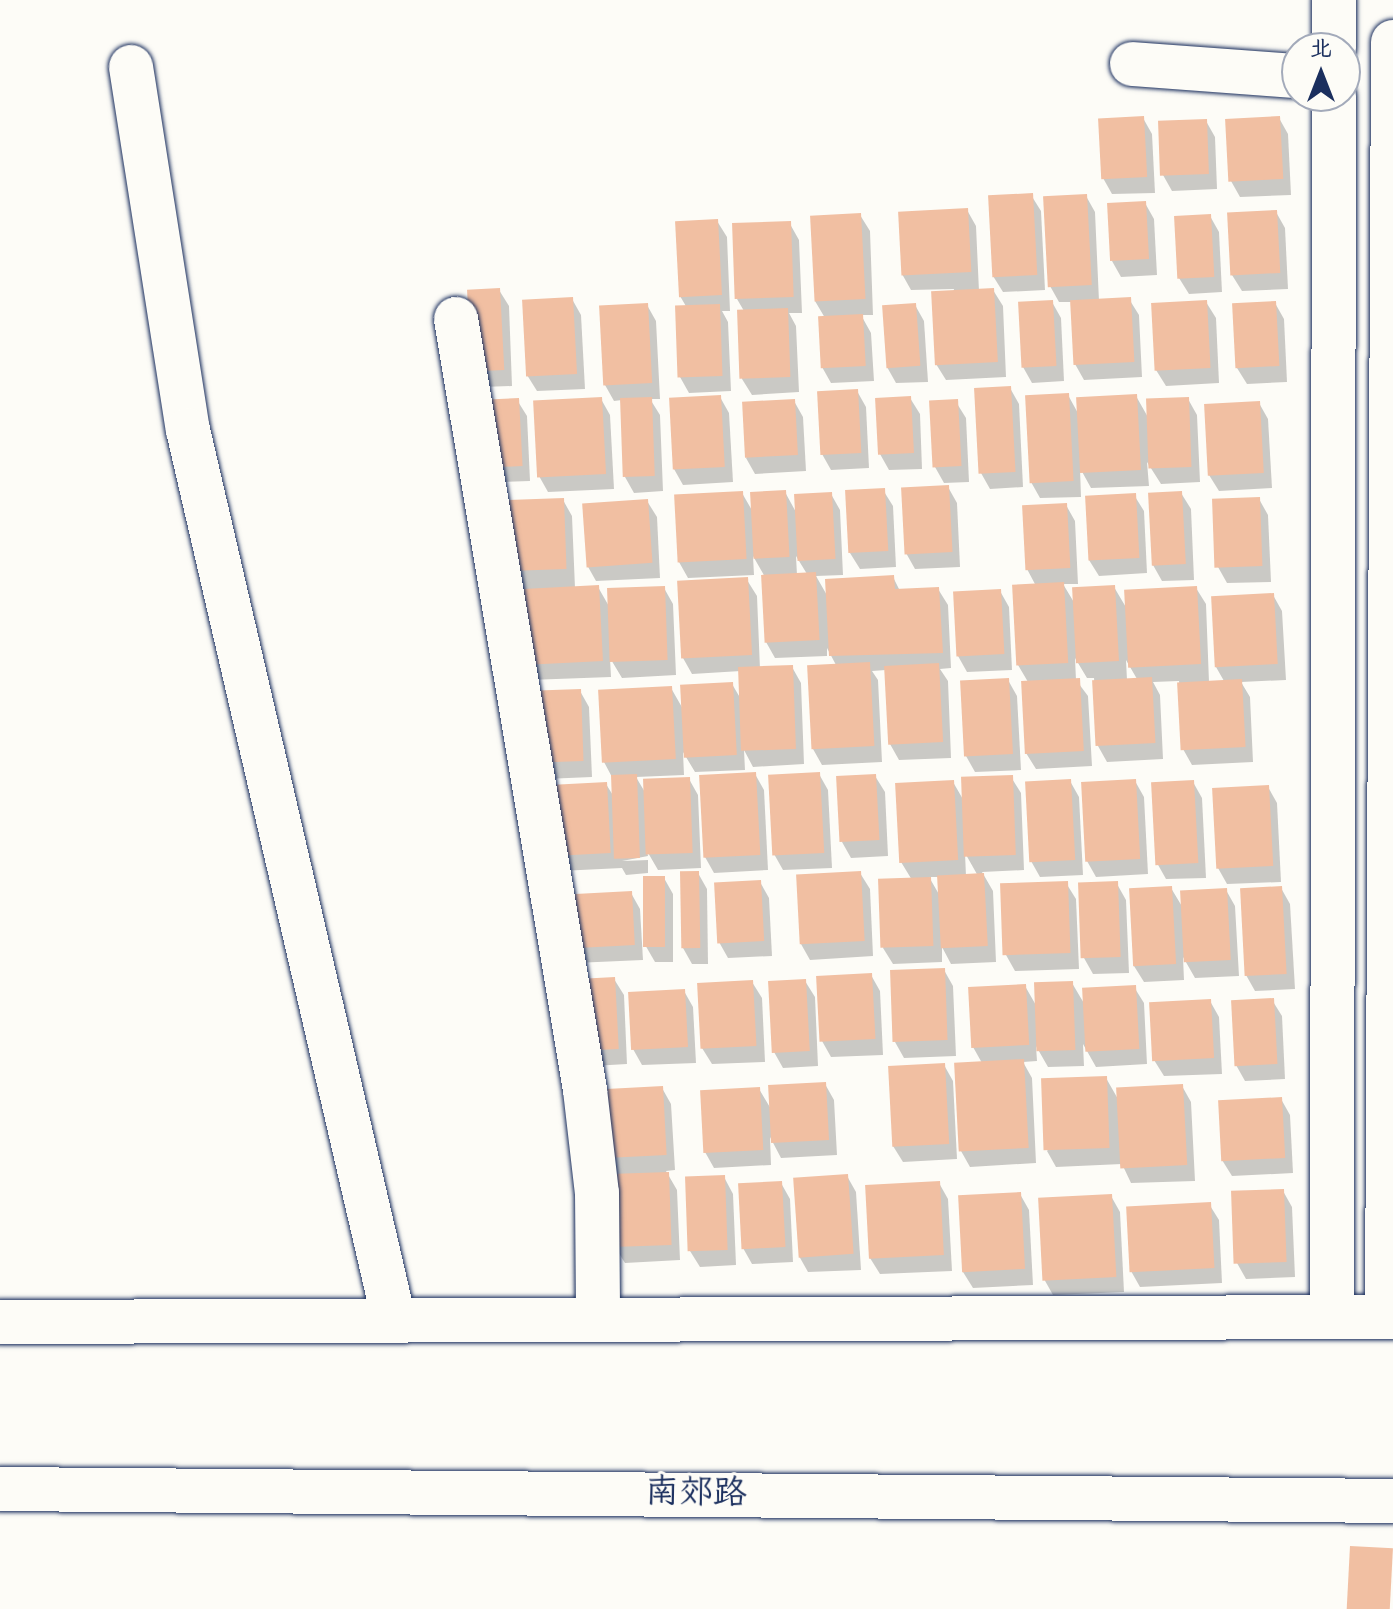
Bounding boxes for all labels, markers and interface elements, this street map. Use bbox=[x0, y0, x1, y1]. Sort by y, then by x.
north arrow bbox=[1281, 32, 1361, 112]
text: 北 bbox=[1310, 34, 1332, 66]
street label: 南郊路 bbox=[645, 1474, 747, 1516]

